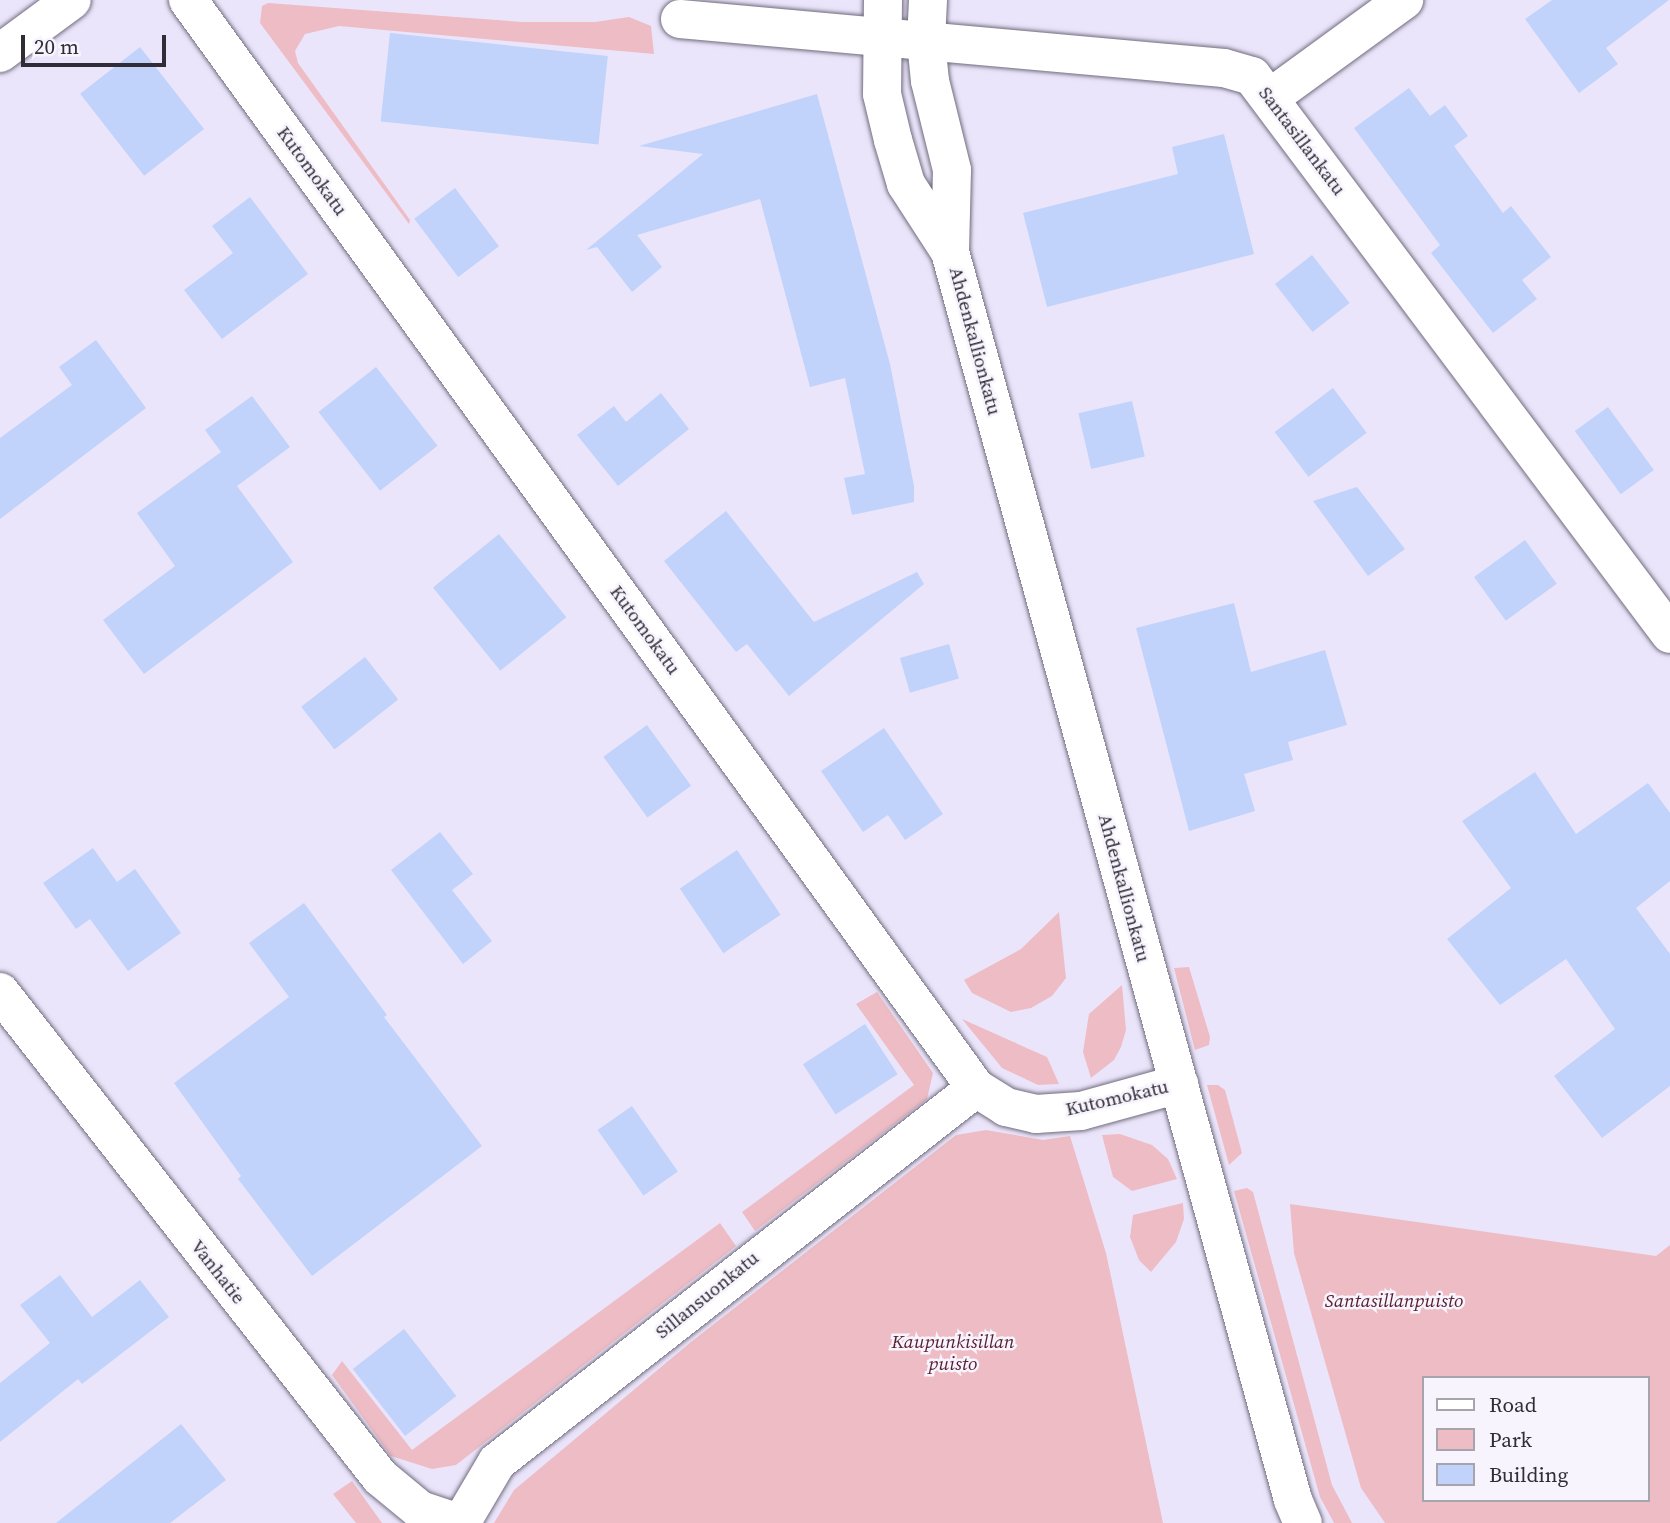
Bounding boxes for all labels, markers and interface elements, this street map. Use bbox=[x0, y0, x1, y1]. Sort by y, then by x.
scale bar bbox=[24, 21, 170, 65]
text: 20 m bbox=[34, 32, 79, 61]
street label: Santasillankatu bbox=[1254, 82, 1350, 200]
street label: Kutomokatu bbox=[272, 122, 352, 220]
street label: Ahdenkallionkatu bbox=[944, 264, 1006, 418]
street label: Kutomokatu bbox=[605, 581, 685, 679]
street label: Ahdenkallionkatu bbox=[1093, 811, 1155, 965]
street label: Kutomokatu bbox=[1063, 1075, 1171, 1121]
street label: Vanhatie bbox=[186, 1235, 250, 1309]
street label: Sillansuonkatu bbox=[651, 1246, 763, 1344]
park label: Santasillanpuisto bbox=[1325, 1290, 1463, 1312]
park label: Kaupunkisillan puisto bbox=[891, 1331, 1015, 1375]
legend bbox=[1422, 1376, 1649, 1502]
text: Road bbox=[1489, 1390, 1537, 1419]
text: Park bbox=[1489, 1425, 1532, 1454]
text: Building bbox=[1489, 1460, 1568, 1489]

